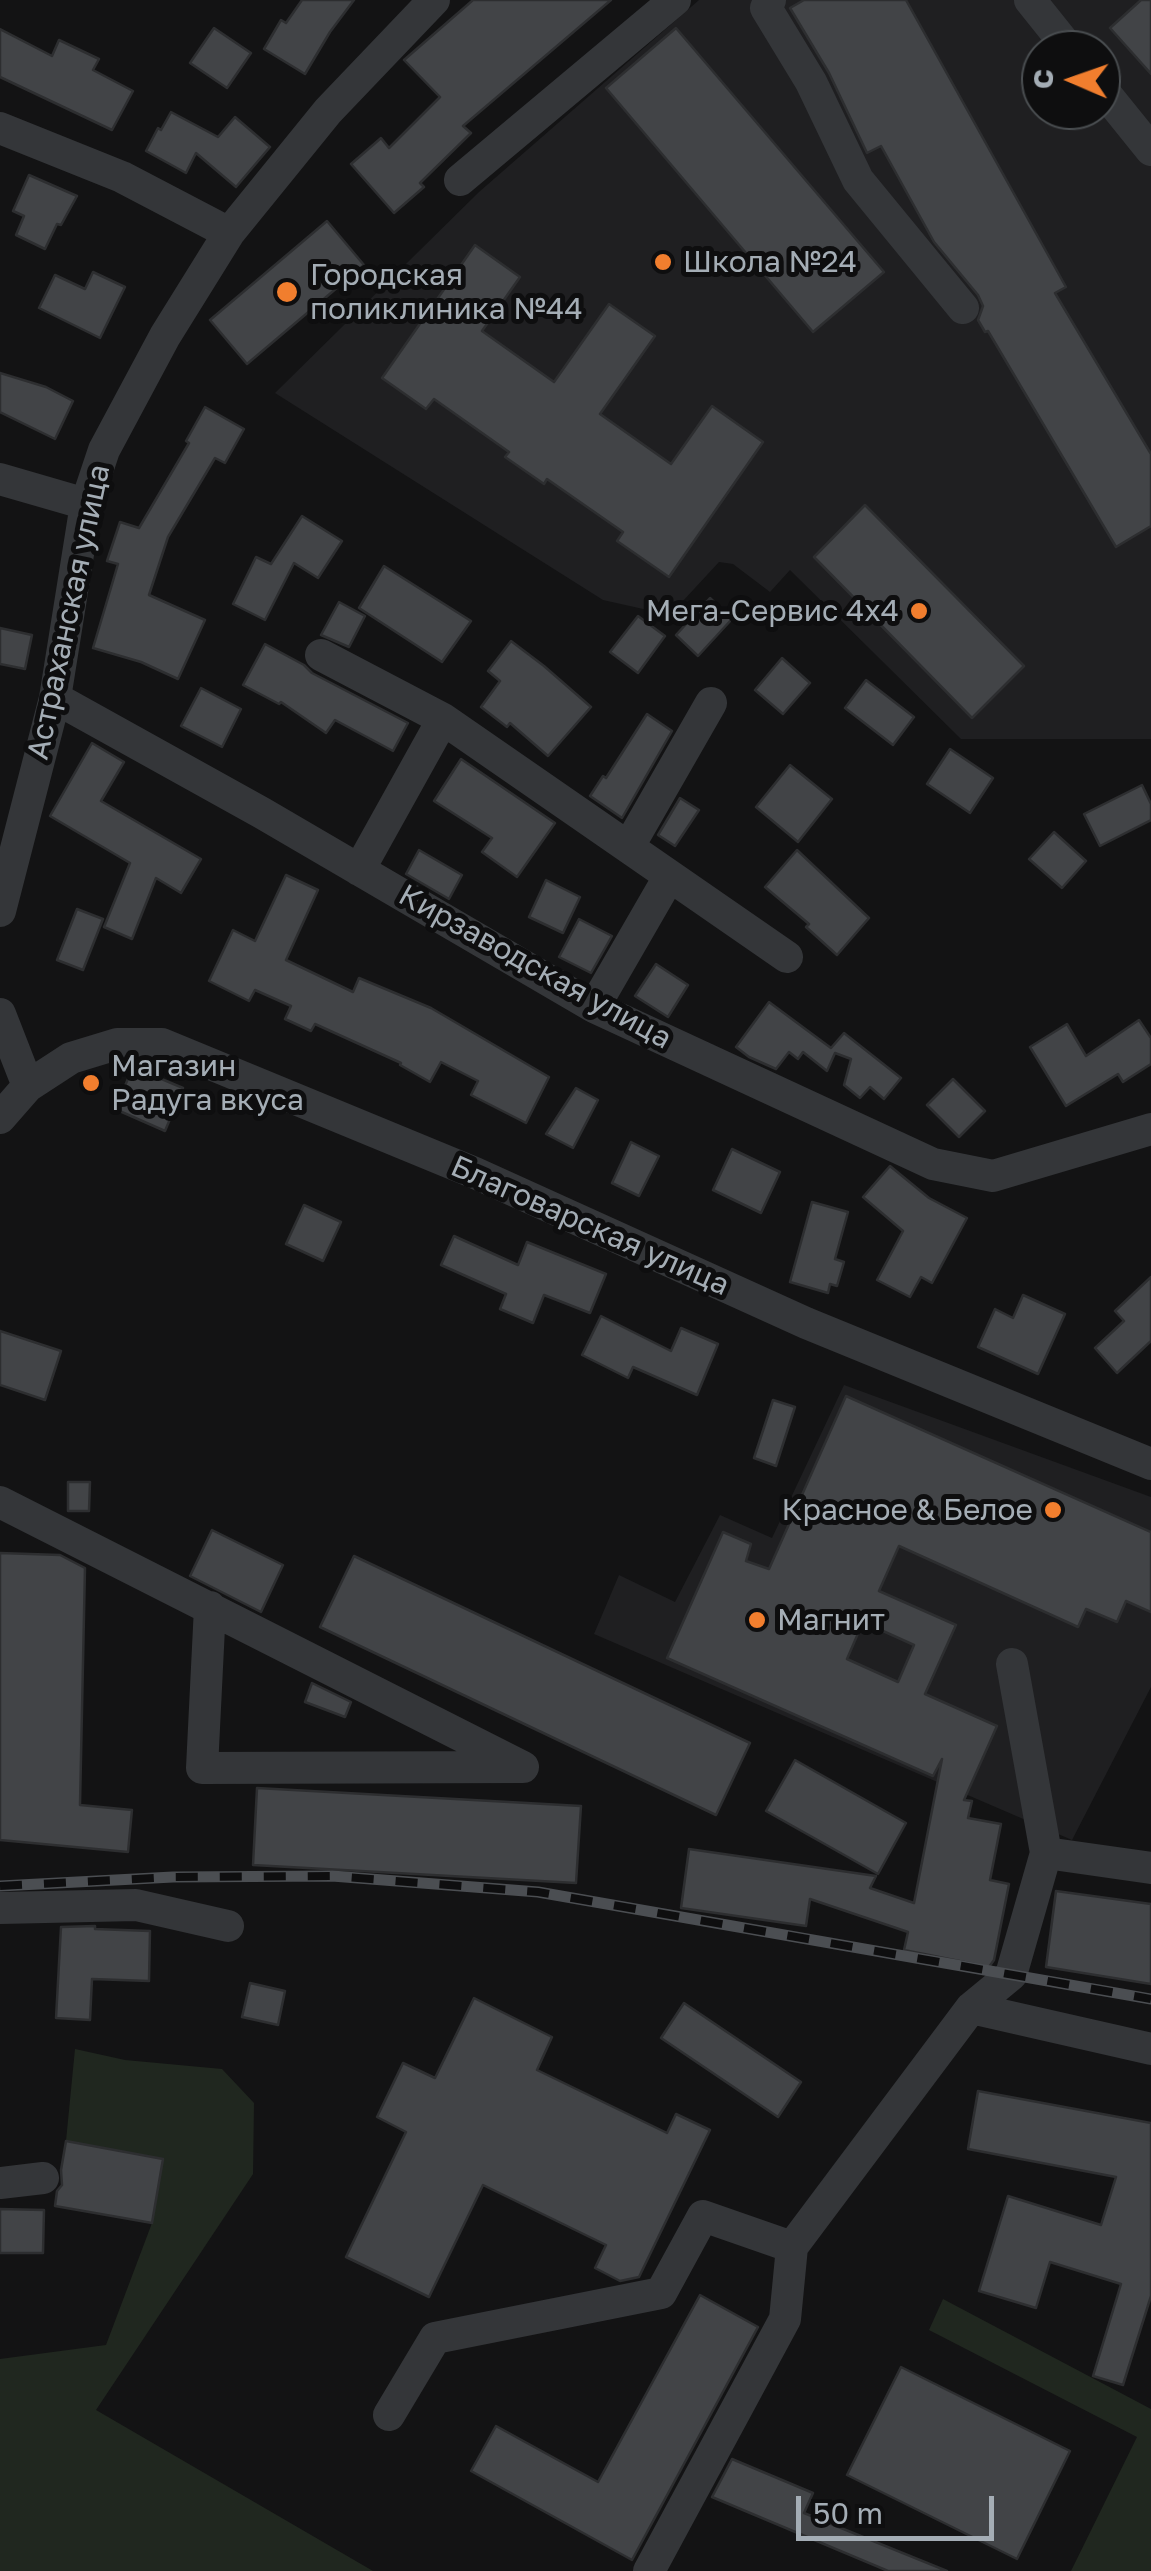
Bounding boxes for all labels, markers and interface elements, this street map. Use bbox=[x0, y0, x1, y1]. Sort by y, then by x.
north arrow bbox=[1021, 30, 1121, 130]
text: С bbox=[1026, 68, 1059, 90]
place label: Школа №24 bbox=[683, 244, 857, 280]
marker: Школа №24 bbox=[652, 251, 674, 273]
place label: Городская поликлиника №44 bbox=[310, 257, 583, 328]
marker: Городская поликлиника №44 bbox=[274, 279, 300, 305]
street label: Астраханская улица bbox=[20, 461, 118, 763]
place label: Мега-Сервис 4х4 bbox=[646, 593, 899, 629]
marker: Мега-Сервис 4х4 bbox=[908, 600, 930, 622]
street label: Кирзаводская улица bbox=[392, 877, 678, 1057]
place label: Магазин Радуга вкуса bbox=[111, 1048, 304, 1118]
marker: Магазин Радуга вкуса bbox=[80, 1072, 102, 1094]
street label: Благоварская улица bbox=[445, 1148, 735, 1304]
place label: Красное & Белое bbox=[781, 1492, 1033, 1528]
marker: Красное & Белое bbox=[1042, 1499, 1064, 1521]
place label: Магнит bbox=[777, 1602, 885, 1638]
marker: Магнит bbox=[746, 1609, 768, 1631]
scale bar bbox=[801, 2476, 998, 2538]
text: 50 m bbox=[813, 2495, 883, 2531]

